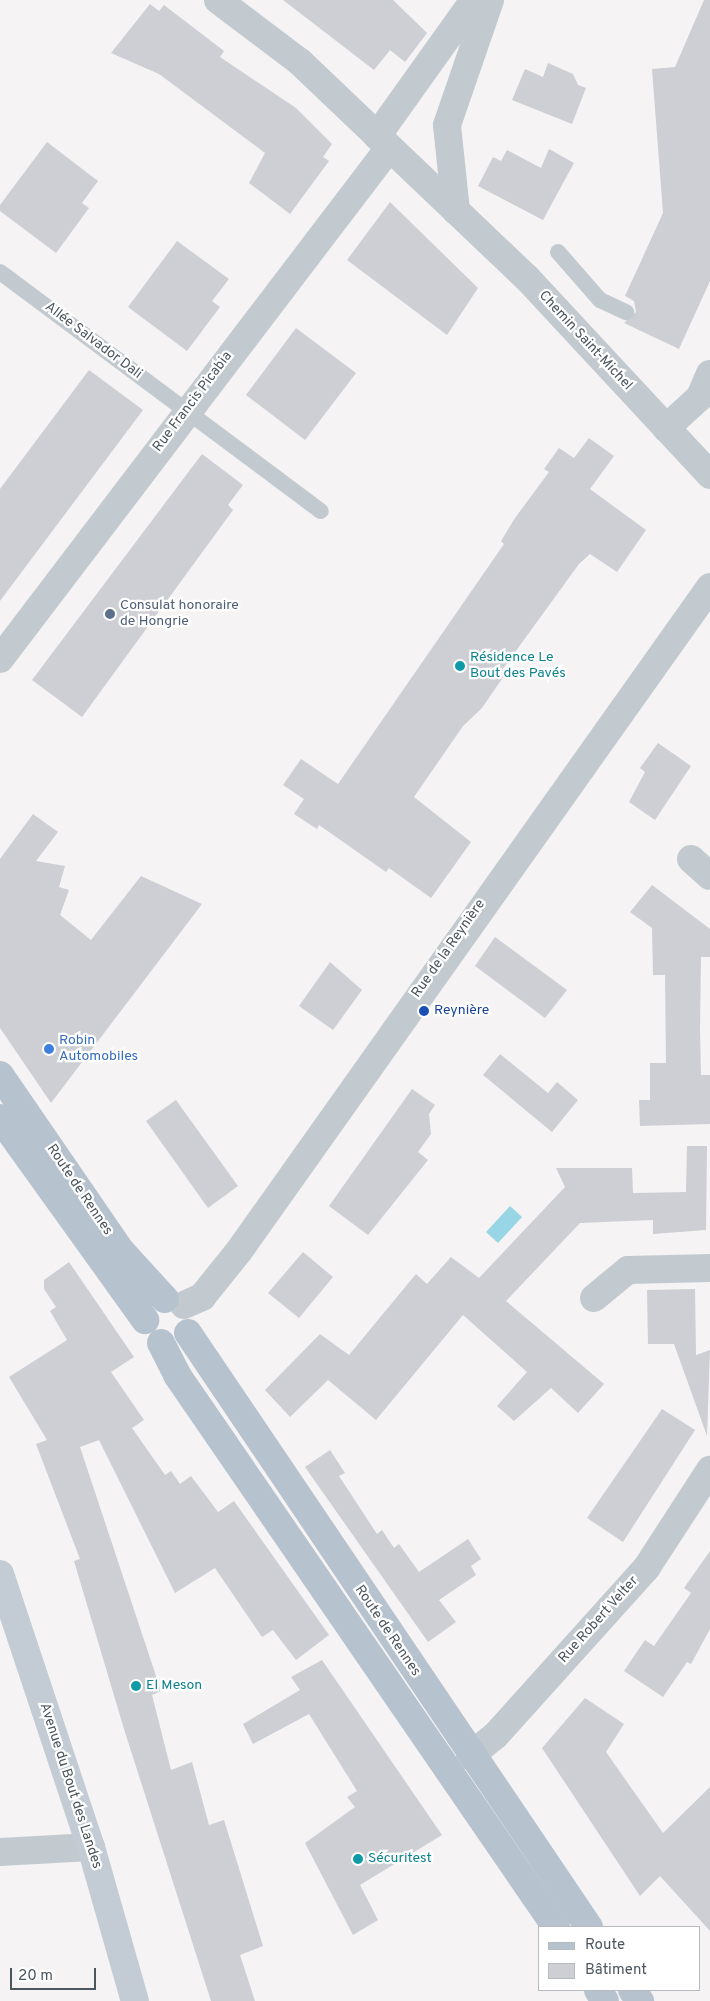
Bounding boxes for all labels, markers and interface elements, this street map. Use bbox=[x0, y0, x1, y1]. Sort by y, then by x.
street label: Chemin Saint-Michel bbox=[535, 288, 635, 394]
street label: Allée Salvador Dali bbox=[41, 299, 145, 383]
street label: Rue Francis Picabia bbox=[150, 349, 236, 455]
place label: Consulat honoraire de Hongrie bbox=[120, 598, 239, 630]
marker: Consulat honoraire de Hongrie bbox=[104, 608, 116, 620]
place label: Résidence Le Bout des Pavés bbox=[470, 650, 566, 682]
marker: Résidence Le Bout des Pavés bbox=[454, 660, 466, 672]
street label: Rue de la Reynière bbox=[409, 897, 489, 1001]
place label: Reynière bbox=[434, 1003, 489, 1019]
marker: Reynière bbox=[418, 1005, 430, 1017]
place label: Robin Automobiles bbox=[59, 1033, 138, 1066]
marker: Robin Automobiles bbox=[43, 1043, 55, 1055]
street label: Route de Rennes bbox=[42, 1141, 116, 1239]
street label: Rue Robert Velter bbox=[555, 1573, 643, 1667]
street label: Route de Rennes bbox=[350, 1582, 424, 1680]
place label: El Meson bbox=[146, 1678, 202, 1694]
marker: El Meson bbox=[130, 1680, 142, 1692]
street label: Avenue du Bout des Landes bbox=[35, 1701, 105, 1871]
place label: Sécuritest bbox=[368, 1851, 432, 1867]
marker: Sécuritest bbox=[352, 1853, 364, 1865]
legend bbox=[538, 1926, 700, 1991]
text: Route bbox=[585, 1936, 625, 1955]
scale bar bbox=[12, 1958, 99, 1990]
text: Bâtiment bbox=[585, 1961, 647, 1980]
text: 20 m bbox=[18, 1967, 53, 1986]

